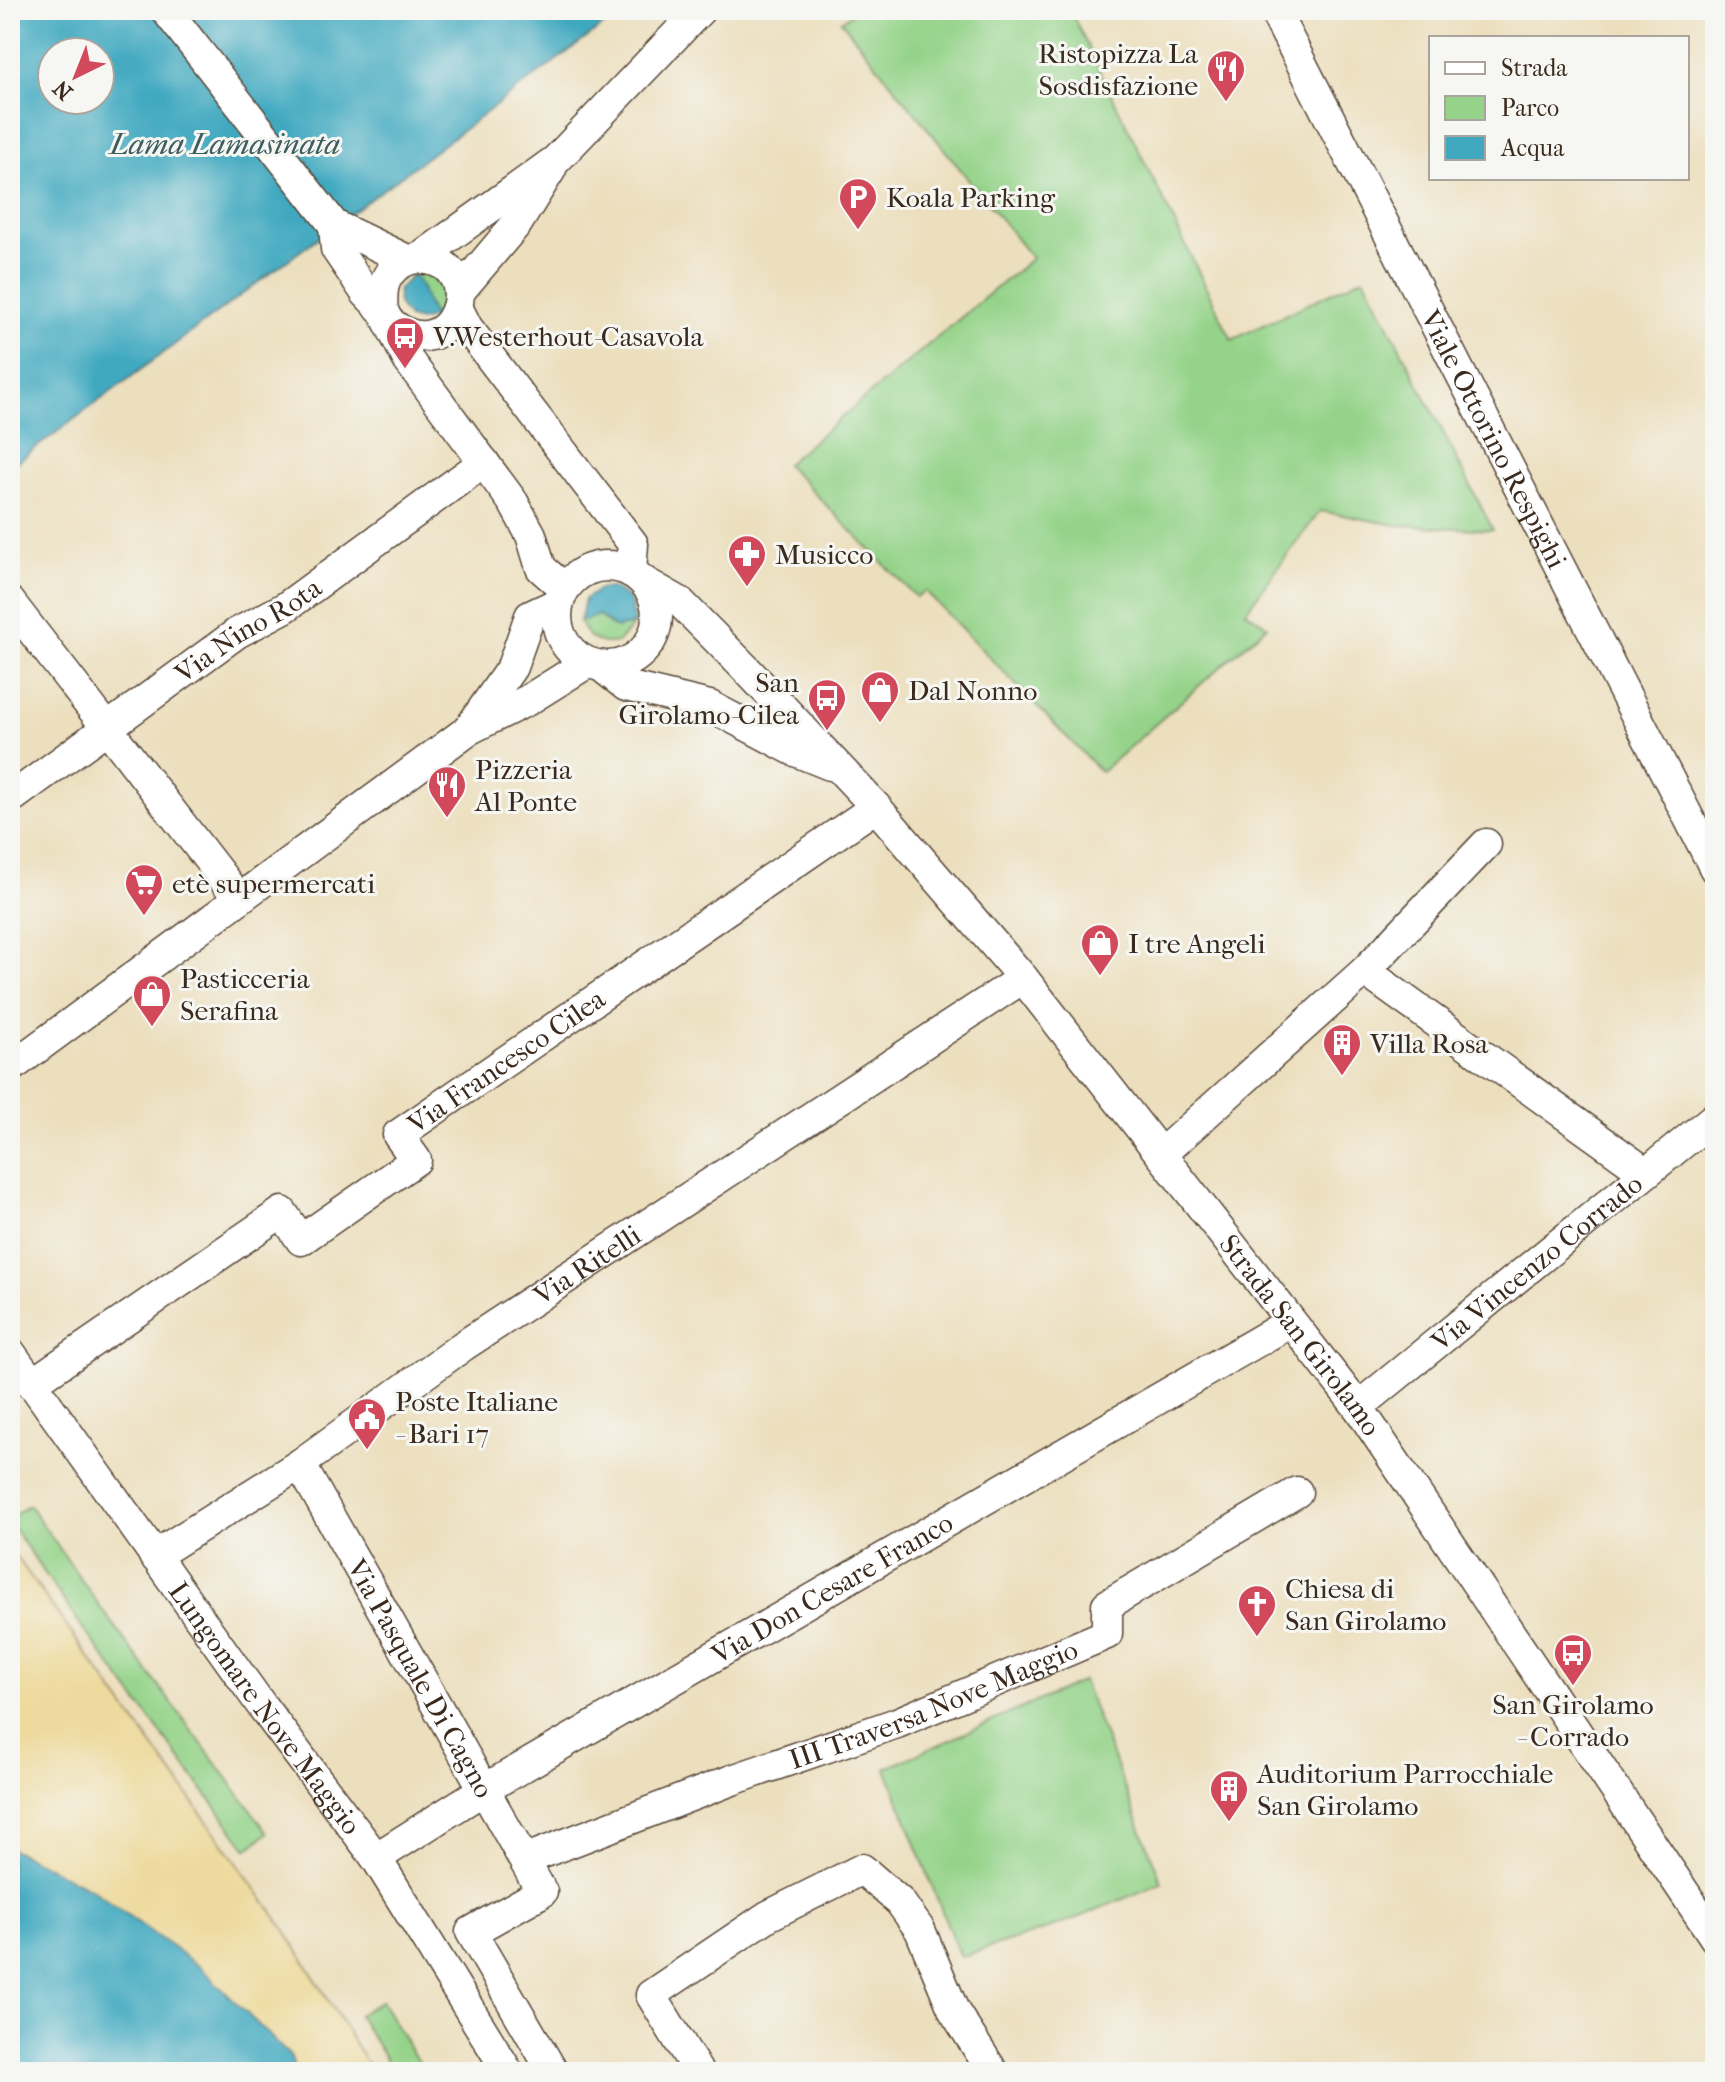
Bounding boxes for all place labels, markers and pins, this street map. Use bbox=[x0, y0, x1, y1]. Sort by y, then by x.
place label: Ristopizza La Sosdisfazione bbox=[1038, 37, 1199, 102]
restaurant icon: Ristopizza La Sosdisfazione bbox=[1205, 48, 1247, 103]
parking icon: Koala Parking bbox=[837, 176, 879, 231]
place label: Koala Parking bbox=[886, 181, 1056, 214]
bus stop icon: V.Westerhout-Casavola bbox=[384, 315, 426, 370]
place label: V.Westerhout-Casavola bbox=[432, 320, 705, 353]
pharmacy icon: Musicco bbox=[726, 533, 768, 588]
place label: Musicco bbox=[775, 538, 873, 571]
place label: San Girolamo-Cilea bbox=[619, 666, 800, 731]
shop icon: Dal Nonno bbox=[859, 669, 901, 724]
place label: Dal Nonno bbox=[908, 674, 1037, 707]
bus stop icon: San Girolamo-Cilea bbox=[806, 677, 848, 732]
place label: Pizzeria Al Ponte bbox=[474, 753, 577, 818]
restaurant icon: Pizzeria Al Ponte bbox=[426, 764, 468, 819]
supermarket icon: etè supermercati bbox=[123, 862, 165, 917]
place label: etè supermercati bbox=[172, 867, 375, 900]
shop icon: I tre Angeli bbox=[1079, 922, 1121, 977]
place label: I tre Angeli bbox=[1128, 927, 1266, 960]
place label: Pasticceria Serafina bbox=[180, 962, 311, 1027]
shop icon: Pasticceria Serafina bbox=[131, 973, 173, 1028]
building icon: Villa Rosa bbox=[1321, 1022, 1363, 1077]
place label: Villa Rosa bbox=[1369, 1027, 1489, 1060]
place label: Poste Italiane - Bari 17 bbox=[395, 1385, 558, 1450]
public building icon: Poste Italiane - Bari 17 bbox=[346, 1396, 388, 1451]
place label: Chiesa di San Girolamo bbox=[1285, 1572, 1447, 1637]
church icon: Chiesa di San Girolamo bbox=[1236, 1583, 1278, 1638]
bus stop icon: San Girolamo - Corrado bbox=[1552, 1632, 1594, 1687]
place label: San Girolamo - Corrado bbox=[1492, 1688, 1654, 1753]
place label: Auditorium Parrocchiale San Girolamo bbox=[1256, 1757, 1553, 1822]
building icon: Auditorium Parrocchiale San Girolamo bbox=[1208, 1768, 1250, 1823]

